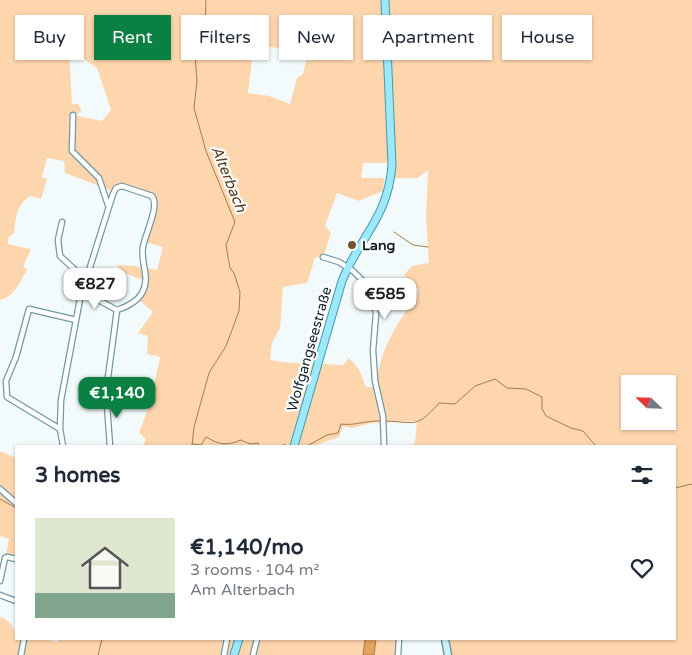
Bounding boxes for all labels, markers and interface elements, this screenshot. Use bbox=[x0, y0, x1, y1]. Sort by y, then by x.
chip: Buy bbox=[15, 15, 84, 60]
chip: Rent bbox=[94, 15, 171, 60]
chip: Filters bbox=[181, 15, 269, 60]
chip: New bbox=[279, 15, 353, 60]
chip: Apartment bbox=[363, 15, 492, 60]
chip: House bbox=[502, 15, 592, 60]
water label: Alterbach bbox=[208, 143, 251, 215]
place label: Lang bbox=[362, 237, 395, 254]
marker: Lang bbox=[346, 239, 358, 251]
pin: €827 bbox=[65, 268, 125, 310]
text: €827 bbox=[74, 274, 116, 294]
pin: €585 bbox=[355, 278, 415, 320]
text: €585 bbox=[364, 284, 406, 304]
street label: Wolfgangseestraße bbox=[284, 285, 335, 413]
north arrow bbox=[621, 375, 676, 430]
map controls bbox=[621, 375, 676, 430]
pin: €1,140 bbox=[76, 376, 158, 419]
text: €1,140 bbox=[89, 383, 145, 403]
icon: filters bbox=[628, 461, 656, 489]
text: 3 homes bbox=[35, 463, 120, 488]
text: €1,140/mo bbox=[190, 535, 304, 560]
icon: home bbox=[75, 538, 135, 598]
icon: heart bbox=[628, 554, 656, 582]
text: 3 rooms · 104 m² bbox=[190, 560, 319, 580]
text: Am Alterbach bbox=[190, 580, 295, 600]

